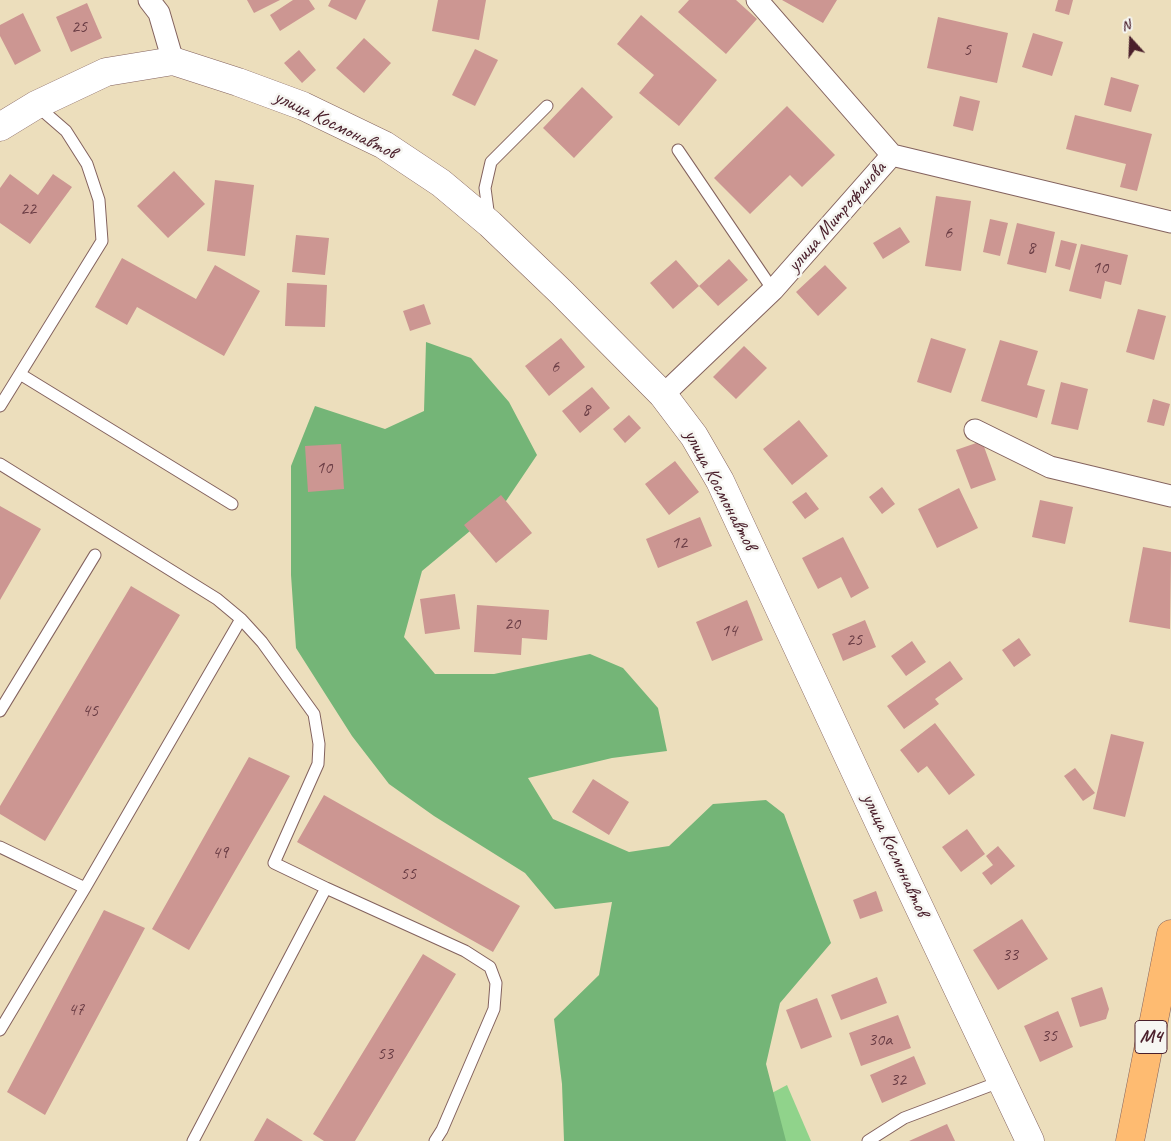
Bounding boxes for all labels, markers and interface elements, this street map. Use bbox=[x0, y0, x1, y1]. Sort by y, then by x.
north arrow bbox=[1106, 15, 1156, 65]
house number: 25 bbox=[71, 16, 87, 38]
text: N bbox=[1119, 16, 1133, 35]
house number: 5 bbox=[963, 39, 971, 61]
street label: улица Космонавтов bbox=[270, 85, 400, 165]
street label: улица Митрофанова bbox=[782, 157, 892, 277]
house number: 22 bbox=[20, 198, 36, 220]
house number: 6 bbox=[944, 222, 952, 244]
house number: 8 bbox=[1027, 237, 1035, 259]
house number: 10 bbox=[1092, 257, 1108, 279]
house number: 6 bbox=[551, 356, 559, 378]
house number: 8 bbox=[582, 399, 590, 421]
street label: улица Космонавтов bbox=[678, 426, 762, 554]
house number: 10 bbox=[316, 457, 332, 479]
house number: 12 bbox=[671, 532, 687, 554]
house number: 20 bbox=[504, 613, 520, 635]
house number: 14 bbox=[721, 620, 737, 642]
house number: 25 bbox=[846, 629, 862, 651]
house number: 45 bbox=[82, 700, 98, 722]
street label: улица Космонавтов bbox=[856, 790, 934, 920]
house number: 49 bbox=[212, 842, 228, 864]
house number: 55 bbox=[400, 863, 416, 885]
house number: 33 bbox=[1002, 944, 1018, 966]
house number: 47 bbox=[68, 999, 84, 1021]
road number: M4 bbox=[1135, 1020, 1167, 1054]
house number: 35 bbox=[1041, 1025, 1057, 1047]
house number: 30а bbox=[868, 1029, 892, 1051]
house number: 53 bbox=[377, 1043, 393, 1065]
house number: 32 bbox=[890, 1069, 906, 1091]

